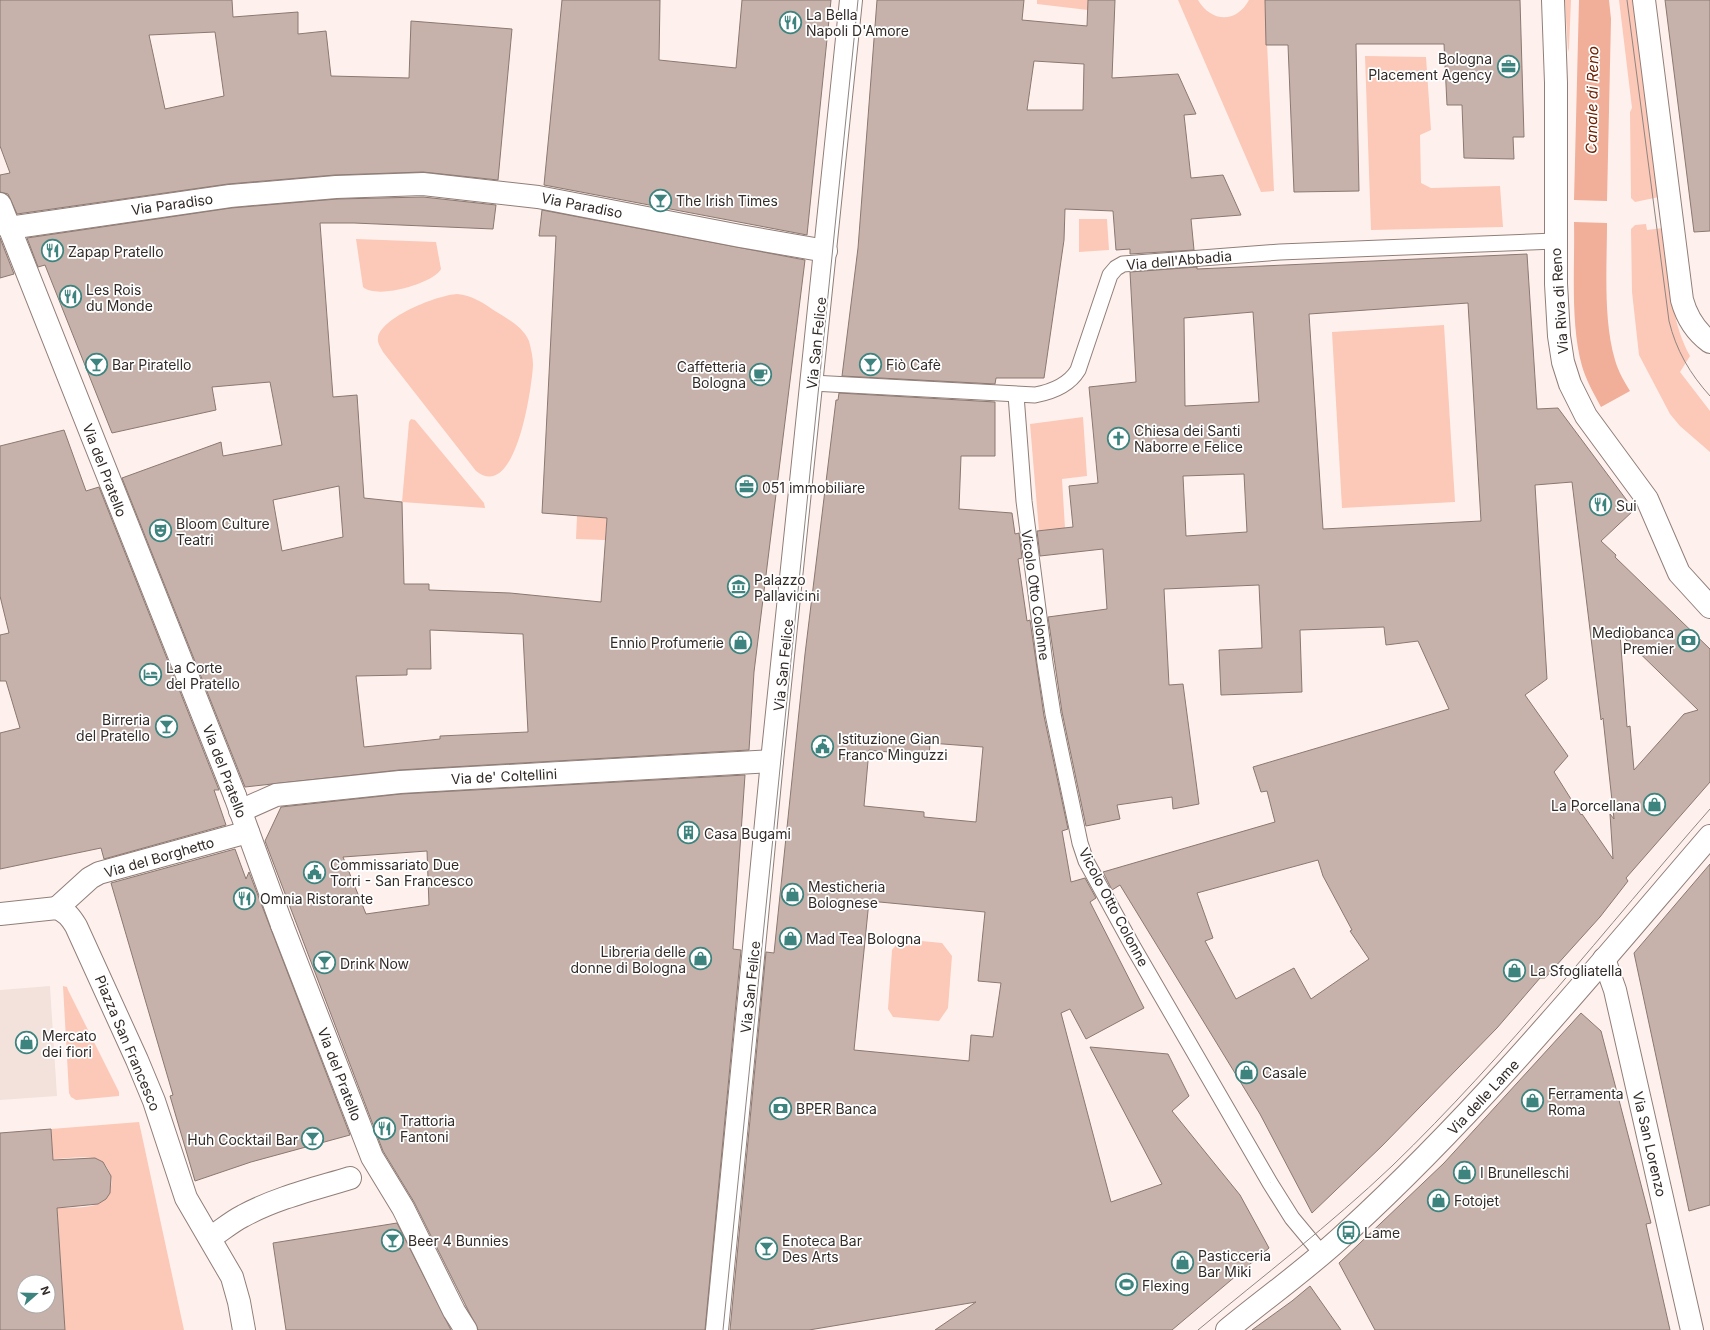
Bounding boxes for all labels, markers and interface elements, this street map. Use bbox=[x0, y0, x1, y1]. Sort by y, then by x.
place label: La Bella Napoli D'Amore bbox=[806, 6, 909, 39]
restaurant icon: La Bella Napoli D'Amore bbox=[778, 9, 804, 35]
water label: Canale di Reno bbox=[1582, 46, 1602, 154]
place label: Bologna Placement Agency bbox=[1368, 50, 1492, 83]
office icon: Bologna Placement Agency bbox=[1495, 53, 1521, 79]
bar icon: The Irish Times bbox=[647, 187, 673, 213]
street label: Via Paradiso bbox=[540, 189, 624, 221]
street label: Via Paradiso bbox=[130, 190, 214, 218]
place label: The Irish Times bbox=[676, 192, 778, 209]
restaurant icon: Zapap Pratello bbox=[40, 238, 66, 264]
place label: Zapap Pratello bbox=[68, 243, 164, 260]
street label: Via dell'Abbadia bbox=[1125, 247, 1233, 273]
street label: Via Riva di Reno bbox=[1547, 247, 1571, 355]
place label: Les Rois du Monde bbox=[86, 281, 153, 314]
restaurant icon: Les Rois du Monde bbox=[57, 284, 83, 310]
street label: Via San Felice bbox=[803, 296, 829, 390]
bar icon: Bar Piratello bbox=[84, 351, 110, 377]
bar icon: Fiò Cafè bbox=[858, 351, 884, 377]
place label: Bar Piratello bbox=[112, 356, 191, 373]
place label: Fiò Cafè bbox=[886, 356, 941, 373]
place label: Caffetteria Bologna bbox=[677, 358, 746, 391]
cafe icon: Caffetteria Bologna bbox=[748, 361, 774, 387]
street label: Via del Pratello bbox=[79, 421, 131, 519]
place label: Chiesa dei Santi Naborre e Felice bbox=[1134, 422, 1243, 455]
church icon: Chiesa dei Santi Naborre e Felice bbox=[1105, 425, 1131, 451]
office icon: 051 immobiliare bbox=[733, 474, 759, 500]
place label: 051 immobiliare bbox=[762, 479, 865, 496]
restaurant icon: Sui bbox=[1587, 492, 1613, 518]
place label: Sui bbox=[1616, 497, 1637, 514]
place label: Bloom Culture Teatri bbox=[176, 515, 270, 548]
theatre icon: Bloom Culture Teatri bbox=[148, 518, 174, 544]
street label: Vicolo Otto Colonne bbox=[1018, 528, 1054, 662]
place label: Palazzo Pallavicini bbox=[754, 571, 820, 604]
museum icon: Palazzo Pallavicini bbox=[725, 574, 751, 600]
street label: Via San Felice bbox=[770, 618, 796, 712]
place label: Mediobanca Premier bbox=[1592, 624, 1674, 657]
bank icon: Mediobanca Premier bbox=[1676, 627, 1702, 653]
shop icon: Ennio Profumerie bbox=[727, 629, 753, 655]
place label: Ennio Profumerie bbox=[610, 634, 724, 651]
place label: La Corte del Pratello bbox=[166, 659, 240, 692]
hotel icon: La Corte del Pratello bbox=[137, 662, 163, 688]
place label: Birreria del Pratello bbox=[76, 711, 150, 744]
bar icon: Birreria del Pratello bbox=[153, 714, 179, 740]
street label: Via del Pratello bbox=[199, 722, 251, 820]
place label: Istituzione Gian Franco Minguzzi bbox=[838, 730, 948, 763]
public building icon: Istituzione Gian Franco Minguzzi bbox=[809, 733, 835, 759]
street label: Via de' Coltellini bbox=[451, 765, 557, 787]
shop icon: La Porcellana bbox=[1642, 792, 1668, 818]
place label: La Porcellana bbox=[1551, 797, 1640, 814]
building icon: Casa Bugami bbox=[675, 820, 701, 846]
place label: Casa Bugami bbox=[704, 825, 791, 842]
street label: Via del Borghetto bbox=[102, 833, 216, 881]
street label: Vicolo Otto Colonne bbox=[1076, 845, 1152, 969]
place label: Commissariato Due Torri - San Francesco bbox=[330, 856, 473, 889]
public building icon: Commissariato Due Torri - San Francesco bbox=[302, 859, 328, 885]
place label: Mesticheria Bolognese bbox=[808, 878, 885, 911]
shop icon: Mesticheria Bolognese bbox=[780, 881, 806, 907]
restaurant icon: Omnia Ristorante bbox=[232, 885, 258, 911]
place label: Omnia Ristorante bbox=[260, 890, 373, 907]
shop icon: Mad Tea Bologna bbox=[778, 925, 804, 951]
place label: Mad Tea Bologna bbox=[806, 930, 921, 947]
street label: Via San Felice bbox=[737, 940, 763, 1034]
place label: Libreria delle donne di Bologna bbox=[570, 943, 686, 976]
shop icon: Libreria delle donne di Bologna bbox=[688, 946, 714, 972]
bar icon: Drink Now bbox=[312, 950, 338, 976]
place label: Drink Now bbox=[340, 955, 409, 972]
shop icon: La Sfogliatella bbox=[1502, 957, 1528, 983]
place label: La Sfogliatella bbox=[1530, 962, 1622, 979]
street label: Piazza San Francesco bbox=[92, 973, 164, 1113]
street label: Via del Pratello bbox=[314, 1025, 366, 1123]
place label: Mercato dei fiori bbox=[42, 1027, 97, 1060]
shop icon: Mercato dei fiori bbox=[14, 1030, 40, 1056]
street label: Via delle Lame bbox=[1444, 1056, 1522, 1138]
shop icon: Casale bbox=[1234, 1059, 1260, 1085]
place label: Casale bbox=[1262, 1064, 1307, 1081]
place label: Ferramenta Roma bbox=[1548, 1085, 1624, 1118]
shop icon: Ferramenta Roma bbox=[1519, 1088, 1545, 1114]
street label: Via San Lorenzo bbox=[1630, 1090, 1670, 1198]
bank icon: BPER Banca bbox=[767, 1095, 793, 1121]
place label: BPER Banca bbox=[796, 1100, 877, 1117]
place label: Trattoria Fantoni bbox=[400, 1112, 455, 1145]
restaurant icon: Trattoria Fantoni bbox=[372, 1115, 398, 1141]
bar icon: Huh Cocktail Bar bbox=[300, 1126, 326, 1152]
place label: Huh Cocktail Bar bbox=[187, 1131, 298, 1148]
shop icon: I Brunelleschi bbox=[1452, 1159, 1478, 1185]
place label: I Brunelleschi bbox=[1480, 1164, 1569, 1181]
shop icon: Fotojet bbox=[1426, 1187, 1452, 1213]
place label: Fotojet bbox=[1454, 1192, 1499, 1209]
bus stop icon: Lame bbox=[1335, 1219, 1361, 1245]
place label: Lame bbox=[1364, 1224, 1400, 1241]
bar icon: Beer 4 Bunnies bbox=[380, 1227, 406, 1253]
place label: Beer 4 Bunnies bbox=[408, 1232, 509, 1249]
place label: Enoteca Bar Des Arts bbox=[782, 1232, 862, 1265]
bar icon: Enoteca Bar Des Arts bbox=[754, 1235, 780, 1261]
place label: Pasticceria Bar Miki bbox=[1198, 1247, 1271, 1280]
shop icon: Pasticceria Bar Miki bbox=[1170, 1250, 1196, 1276]
sports icon: Flexing bbox=[1113, 1272, 1139, 1298]
north arrow bbox=[16, 1274, 56, 1314]
place label: Flexing bbox=[1142, 1277, 1189, 1294]
text: N bbox=[37, 1284, 53, 1297]

